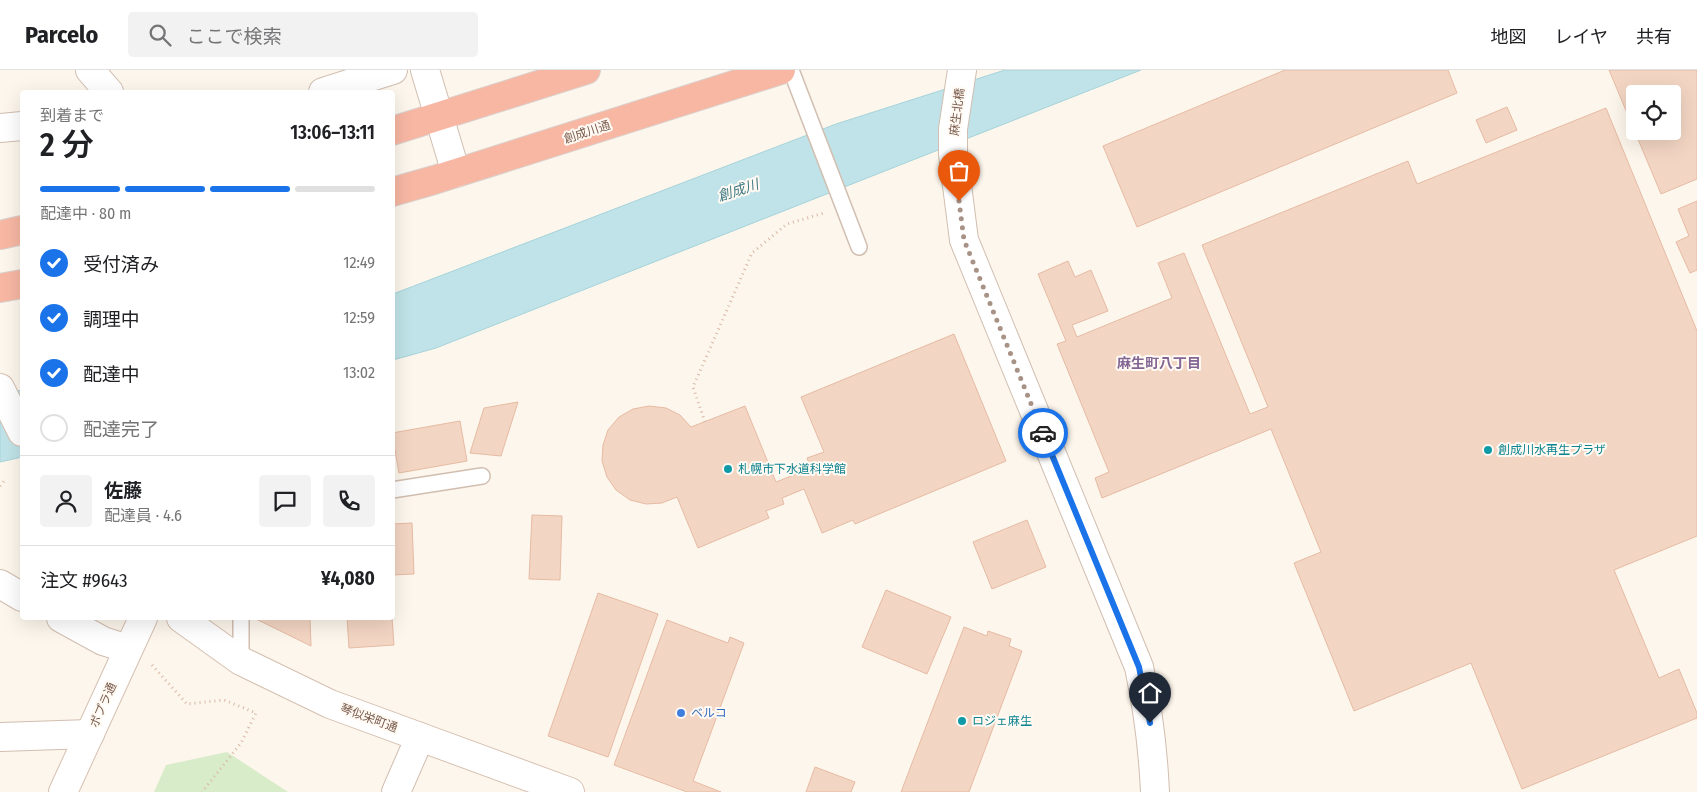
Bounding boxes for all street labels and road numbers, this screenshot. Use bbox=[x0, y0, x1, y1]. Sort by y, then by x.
street label: 麻生北橋 bbox=[947, 87, 967, 137]
street label: 創成川通 bbox=[562, 118, 612, 146]
street label: ポプラ通 bbox=[87, 680, 119, 730]
street label: 琴似栄町通 bbox=[338, 701, 400, 735]

